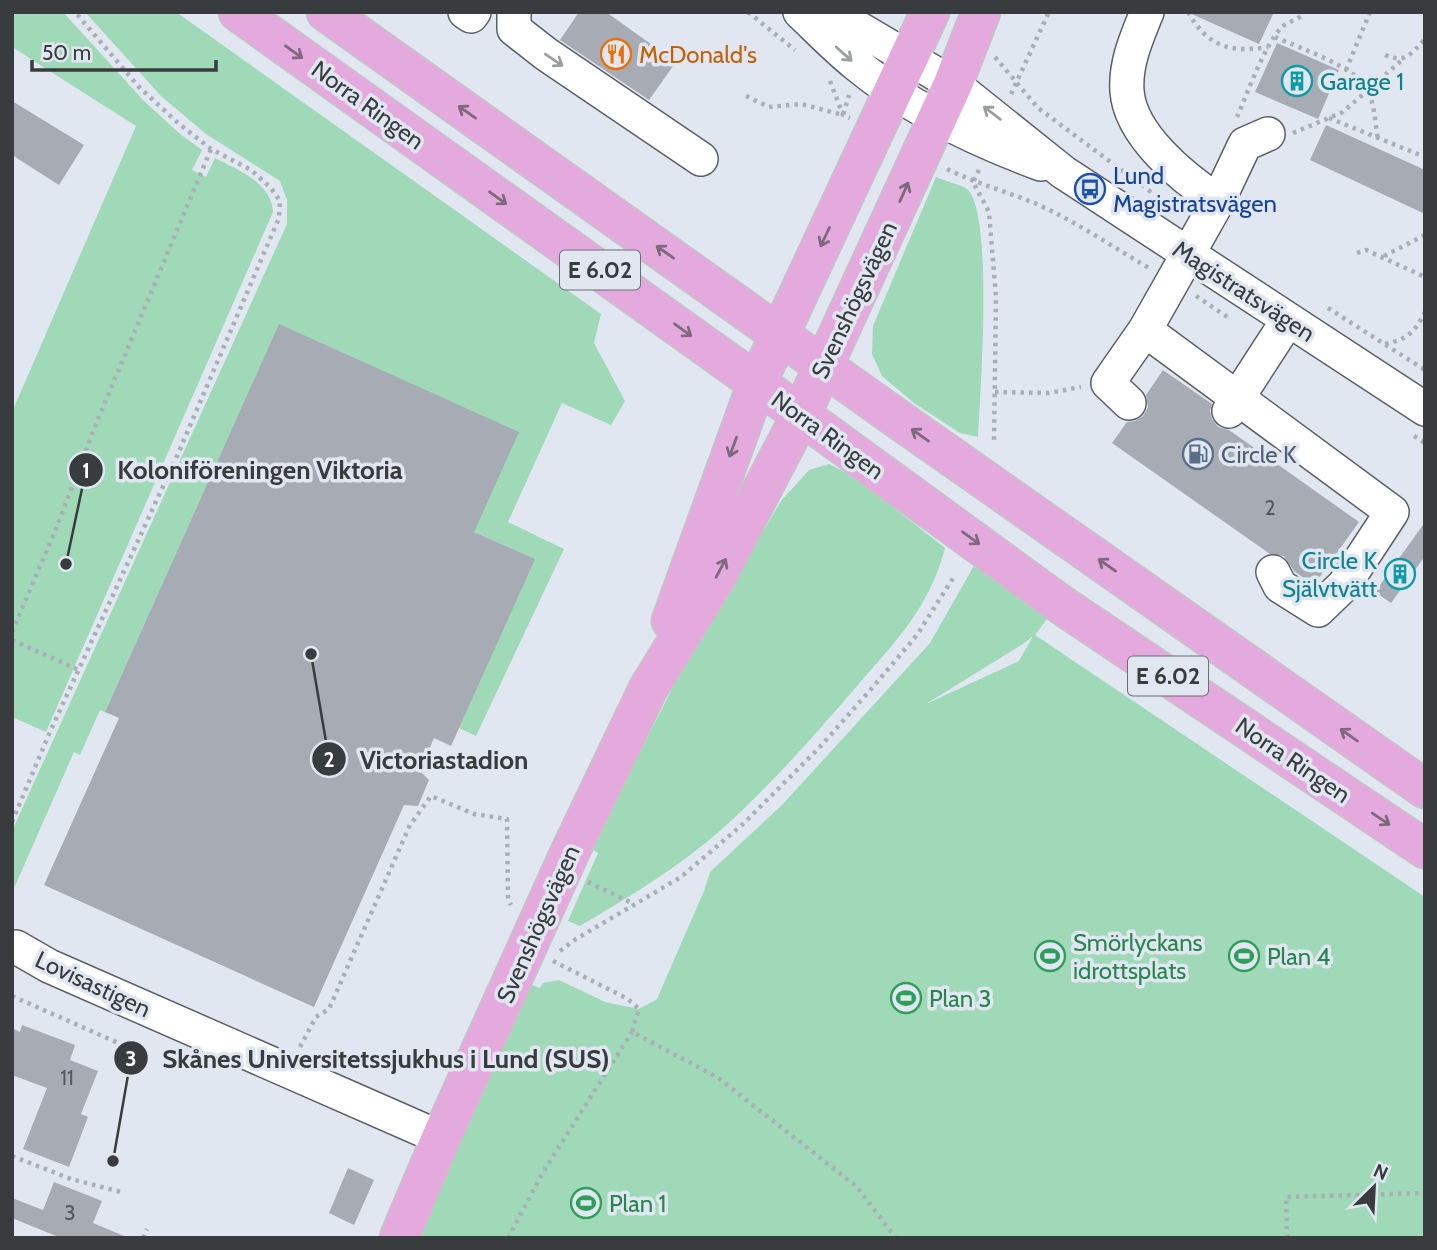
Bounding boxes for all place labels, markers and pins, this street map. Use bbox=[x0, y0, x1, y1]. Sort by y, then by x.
restaurant icon: McDonald's bbox=[599, 37, 633, 71]
place label: McDonald's bbox=[639, 40, 757, 69]
building icon: Garage 1 bbox=[1280, 64, 1314, 98]
place label: Garage 1 bbox=[1320, 67, 1404, 96]
place label: Lund Magistratsvägen bbox=[1113, 161, 1277, 218]
bus stop icon: Lund Magistratsvägen bbox=[1073, 172, 1107, 206]
fuel station icon: Circle K bbox=[1181, 437, 1215, 471]
place label: Circle K bbox=[1221, 440, 1297, 469]
callout: Koloniföreningen Viktoria bbox=[68, 447, 417, 494]
place label: Circle K Självtvätt bbox=[1282, 546, 1377, 603]
building icon: Circle K Självtvätt bbox=[1383, 557, 1417, 591]
callout: Victoriastadion bbox=[311, 736, 543, 783]
place label: Smörlyckans idrottsplats bbox=[1073, 928, 1203, 985]
sports icon: Smörlyckans idrottsplats bbox=[1033, 939, 1067, 973]
sports icon: Plan 4 bbox=[1227, 939, 1261, 973]
place label: Plan 4 bbox=[1267, 942, 1331, 971]
sports icon: Plan 3 bbox=[889, 981, 923, 1015]
place label: Plan 3 bbox=[929, 984, 992, 1013]
callout: Skånes Universitetssjukhus i Lund (SUS) bbox=[113, 1035, 624, 1082]
sports icon: Plan 1 bbox=[569, 1186, 603, 1220]
place label: Plan 1 bbox=[609, 1189, 666, 1218]

